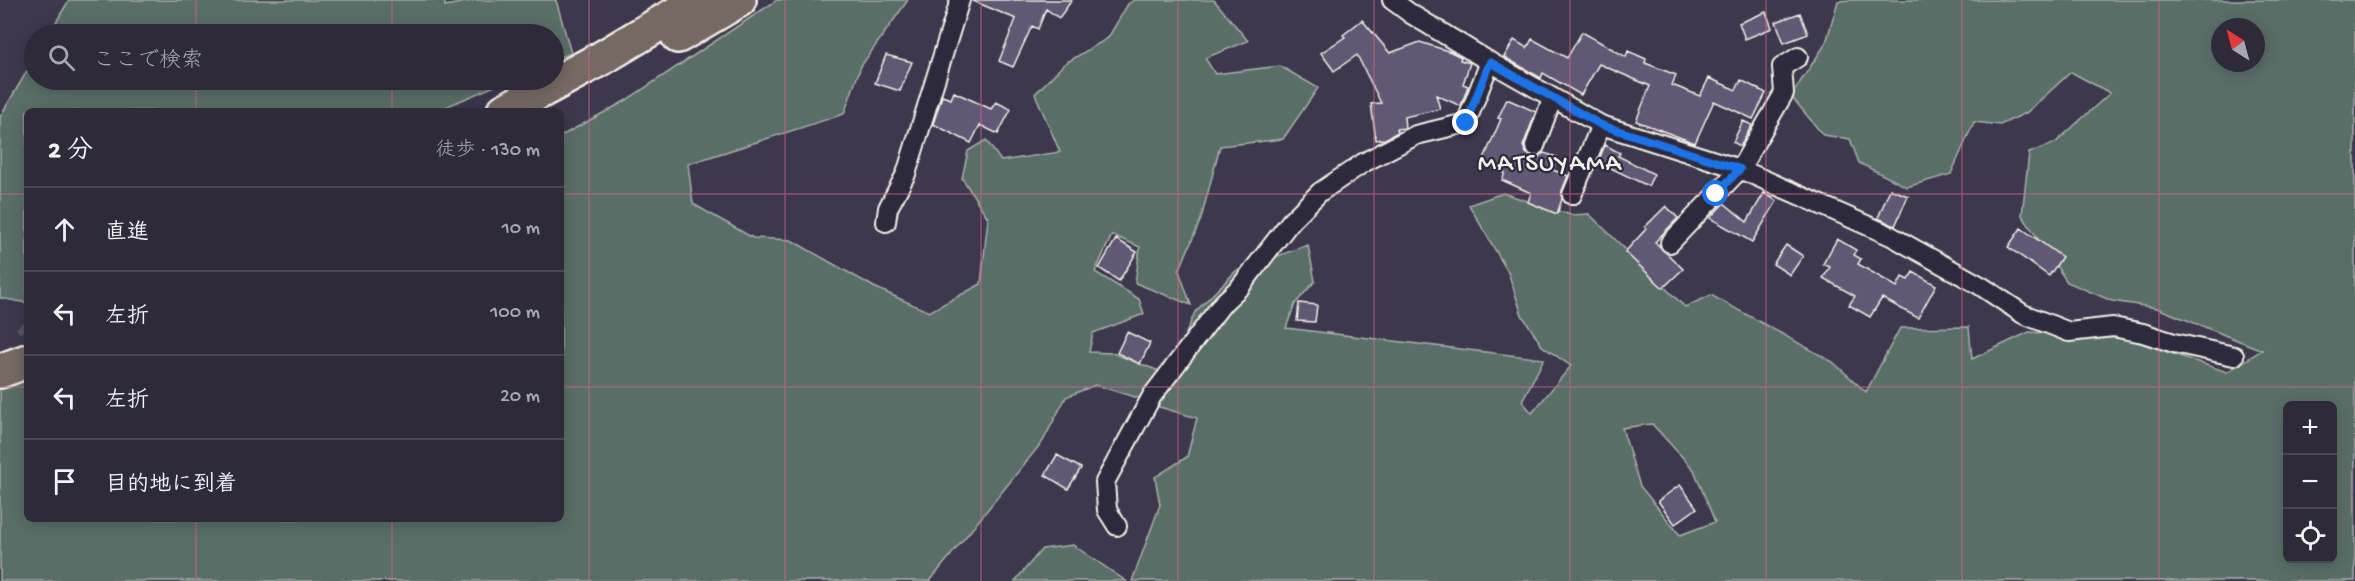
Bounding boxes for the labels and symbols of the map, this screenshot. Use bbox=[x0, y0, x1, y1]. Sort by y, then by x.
north arrow bbox=[2211, 18, 2265, 72]
route end bbox=[1452, 109, 1478, 135]
district label: MATSUYAMA bbox=[1478, 150, 1623, 181]
route start bbox=[1702, 180, 1728, 206]

